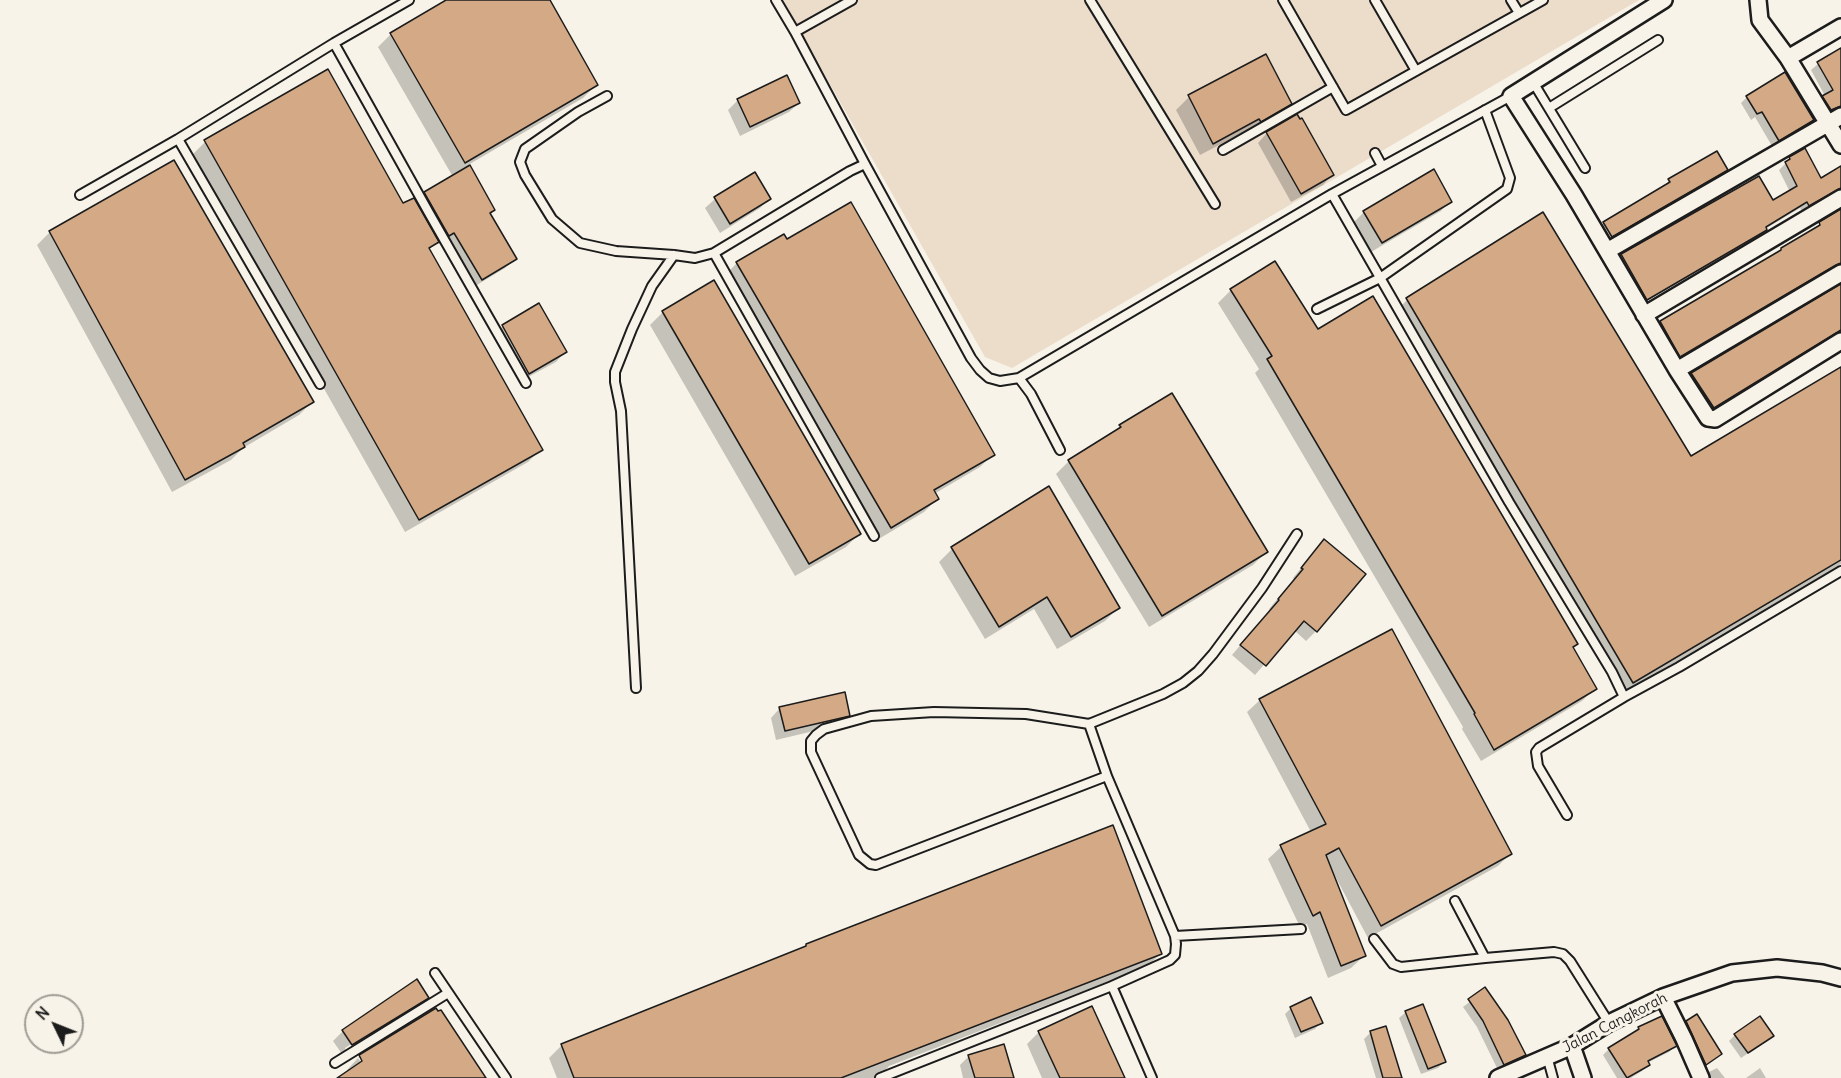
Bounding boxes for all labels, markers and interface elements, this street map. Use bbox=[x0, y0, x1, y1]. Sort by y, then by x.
street label: Jalan Cangkorah bbox=[1560, 989, 1670, 1057]
north arrow bbox=[24, 994, 84, 1054]
text: N bbox=[31, 1002, 53, 1024]

